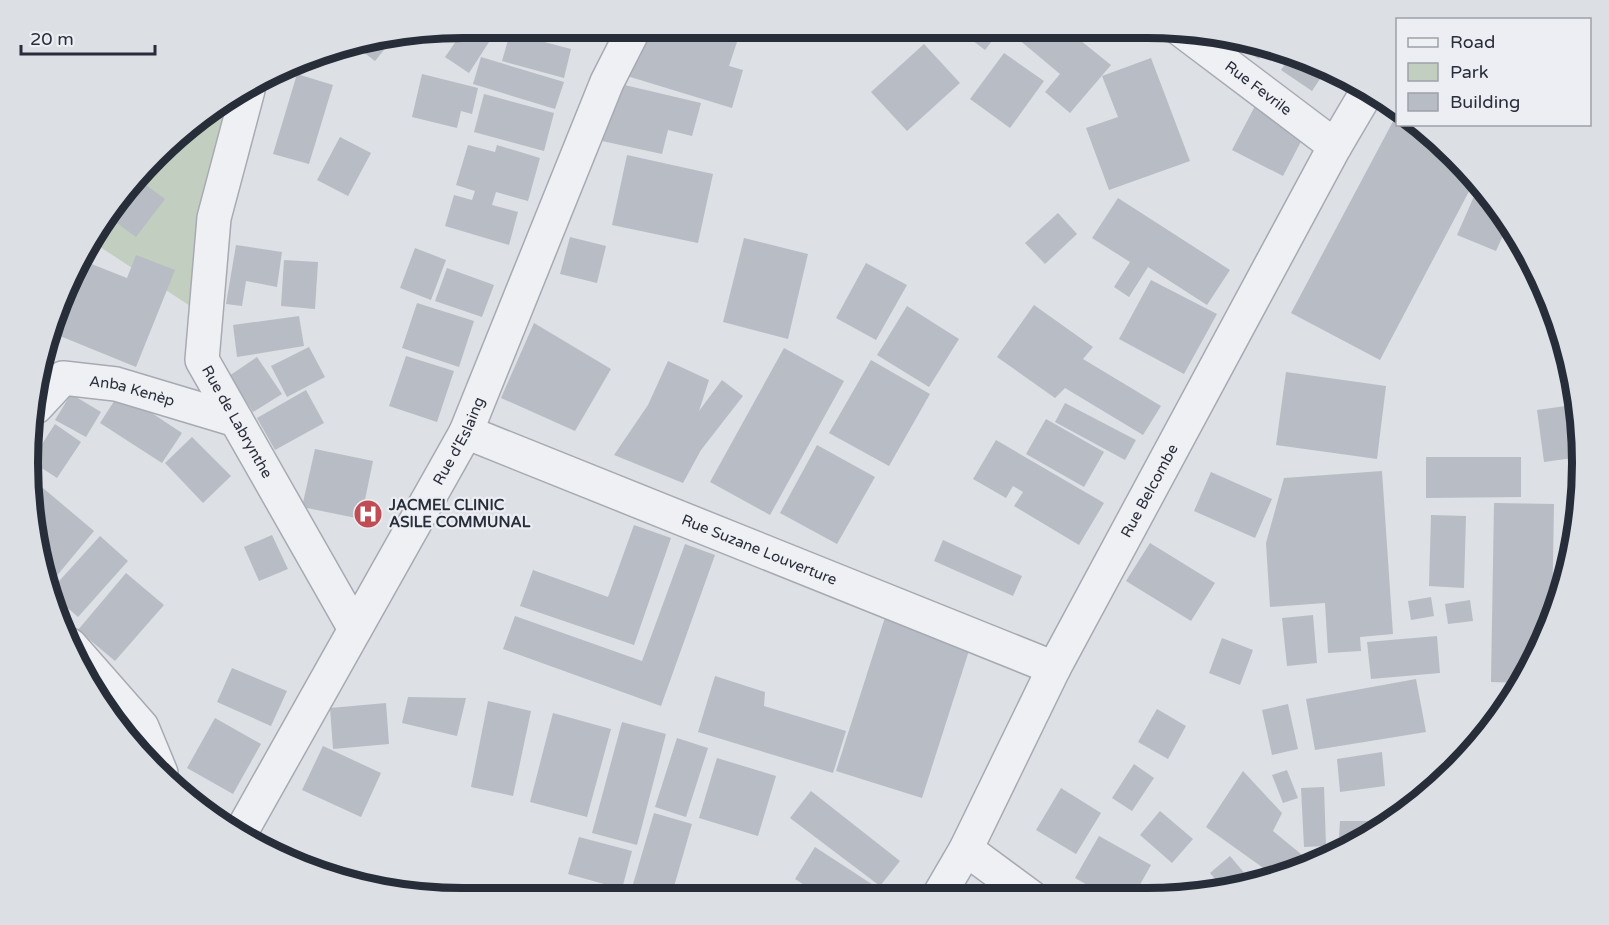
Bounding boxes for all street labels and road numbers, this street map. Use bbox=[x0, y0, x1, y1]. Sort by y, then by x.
street label: Rue Fevrile bbox=[1221, 57, 1295, 119]
street label: Rue de Labrynthe bbox=[198, 362, 276, 481]
street label: Anba Kenèp bbox=[88, 372, 177, 410]
street label: Rue d'Eslaing bbox=[429, 394, 488, 488]
street label: Rue Belcombe bbox=[1117, 441, 1182, 541]
street label: Rue Suzane Louverture bbox=[679, 510, 840, 589]

